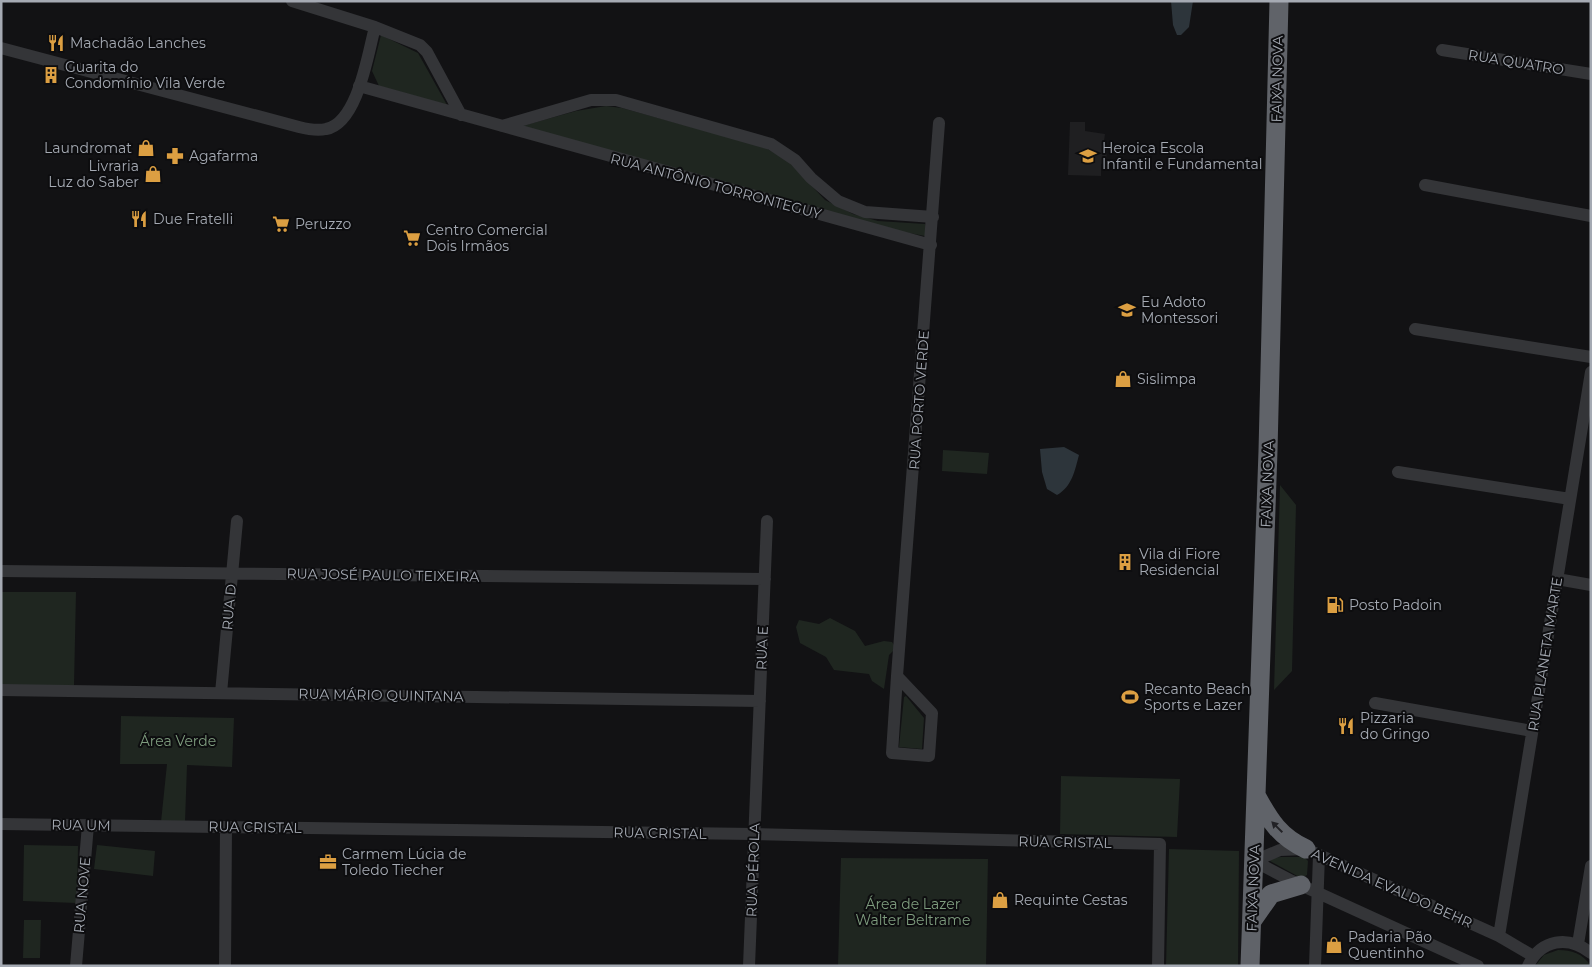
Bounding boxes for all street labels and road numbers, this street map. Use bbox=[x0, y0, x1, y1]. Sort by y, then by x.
street label: FAIXA NOVA bbox=[1267, 34, 1287, 123]
street label: RUA QUATRO bbox=[1467, 46, 1565, 78]
street label: RUA ANTÔNIO TORRONTEGUY bbox=[608, 149, 824, 223]
street label: RUA PORTO VERDE bbox=[905, 330, 933, 470]
street label: FAIXA NOVA bbox=[1256, 439, 1278, 528]
street label: RUA JOSÉ PAULO TEIXEIRA bbox=[286, 564, 481, 586]
street label: RUA PLANETA MARTE bbox=[1524, 576, 1566, 732]
street label: RUA D bbox=[218, 583, 240, 631]
street label: RUA E bbox=[752, 626, 772, 670]
street label: RUA MÁRIO QUINTANA bbox=[298, 685, 465, 705]
street label: RUA UM bbox=[51, 815, 111, 835]
street label: RUA CRISTAL bbox=[208, 817, 303, 837]
street label: RUA PÉROLA bbox=[742, 822, 764, 917]
street label: RUA CRISTAL bbox=[613, 823, 708, 843]
street label: RUA CRISTAL bbox=[1018, 832, 1113, 852]
street label: FAIXA NOVA bbox=[1242, 843, 1264, 932]
street label: AVENIDA EVALDO BEHR bbox=[1309, 844, 1475, 932]
street label: RUA NOVE bbox=[70, 856, 94, 934]

